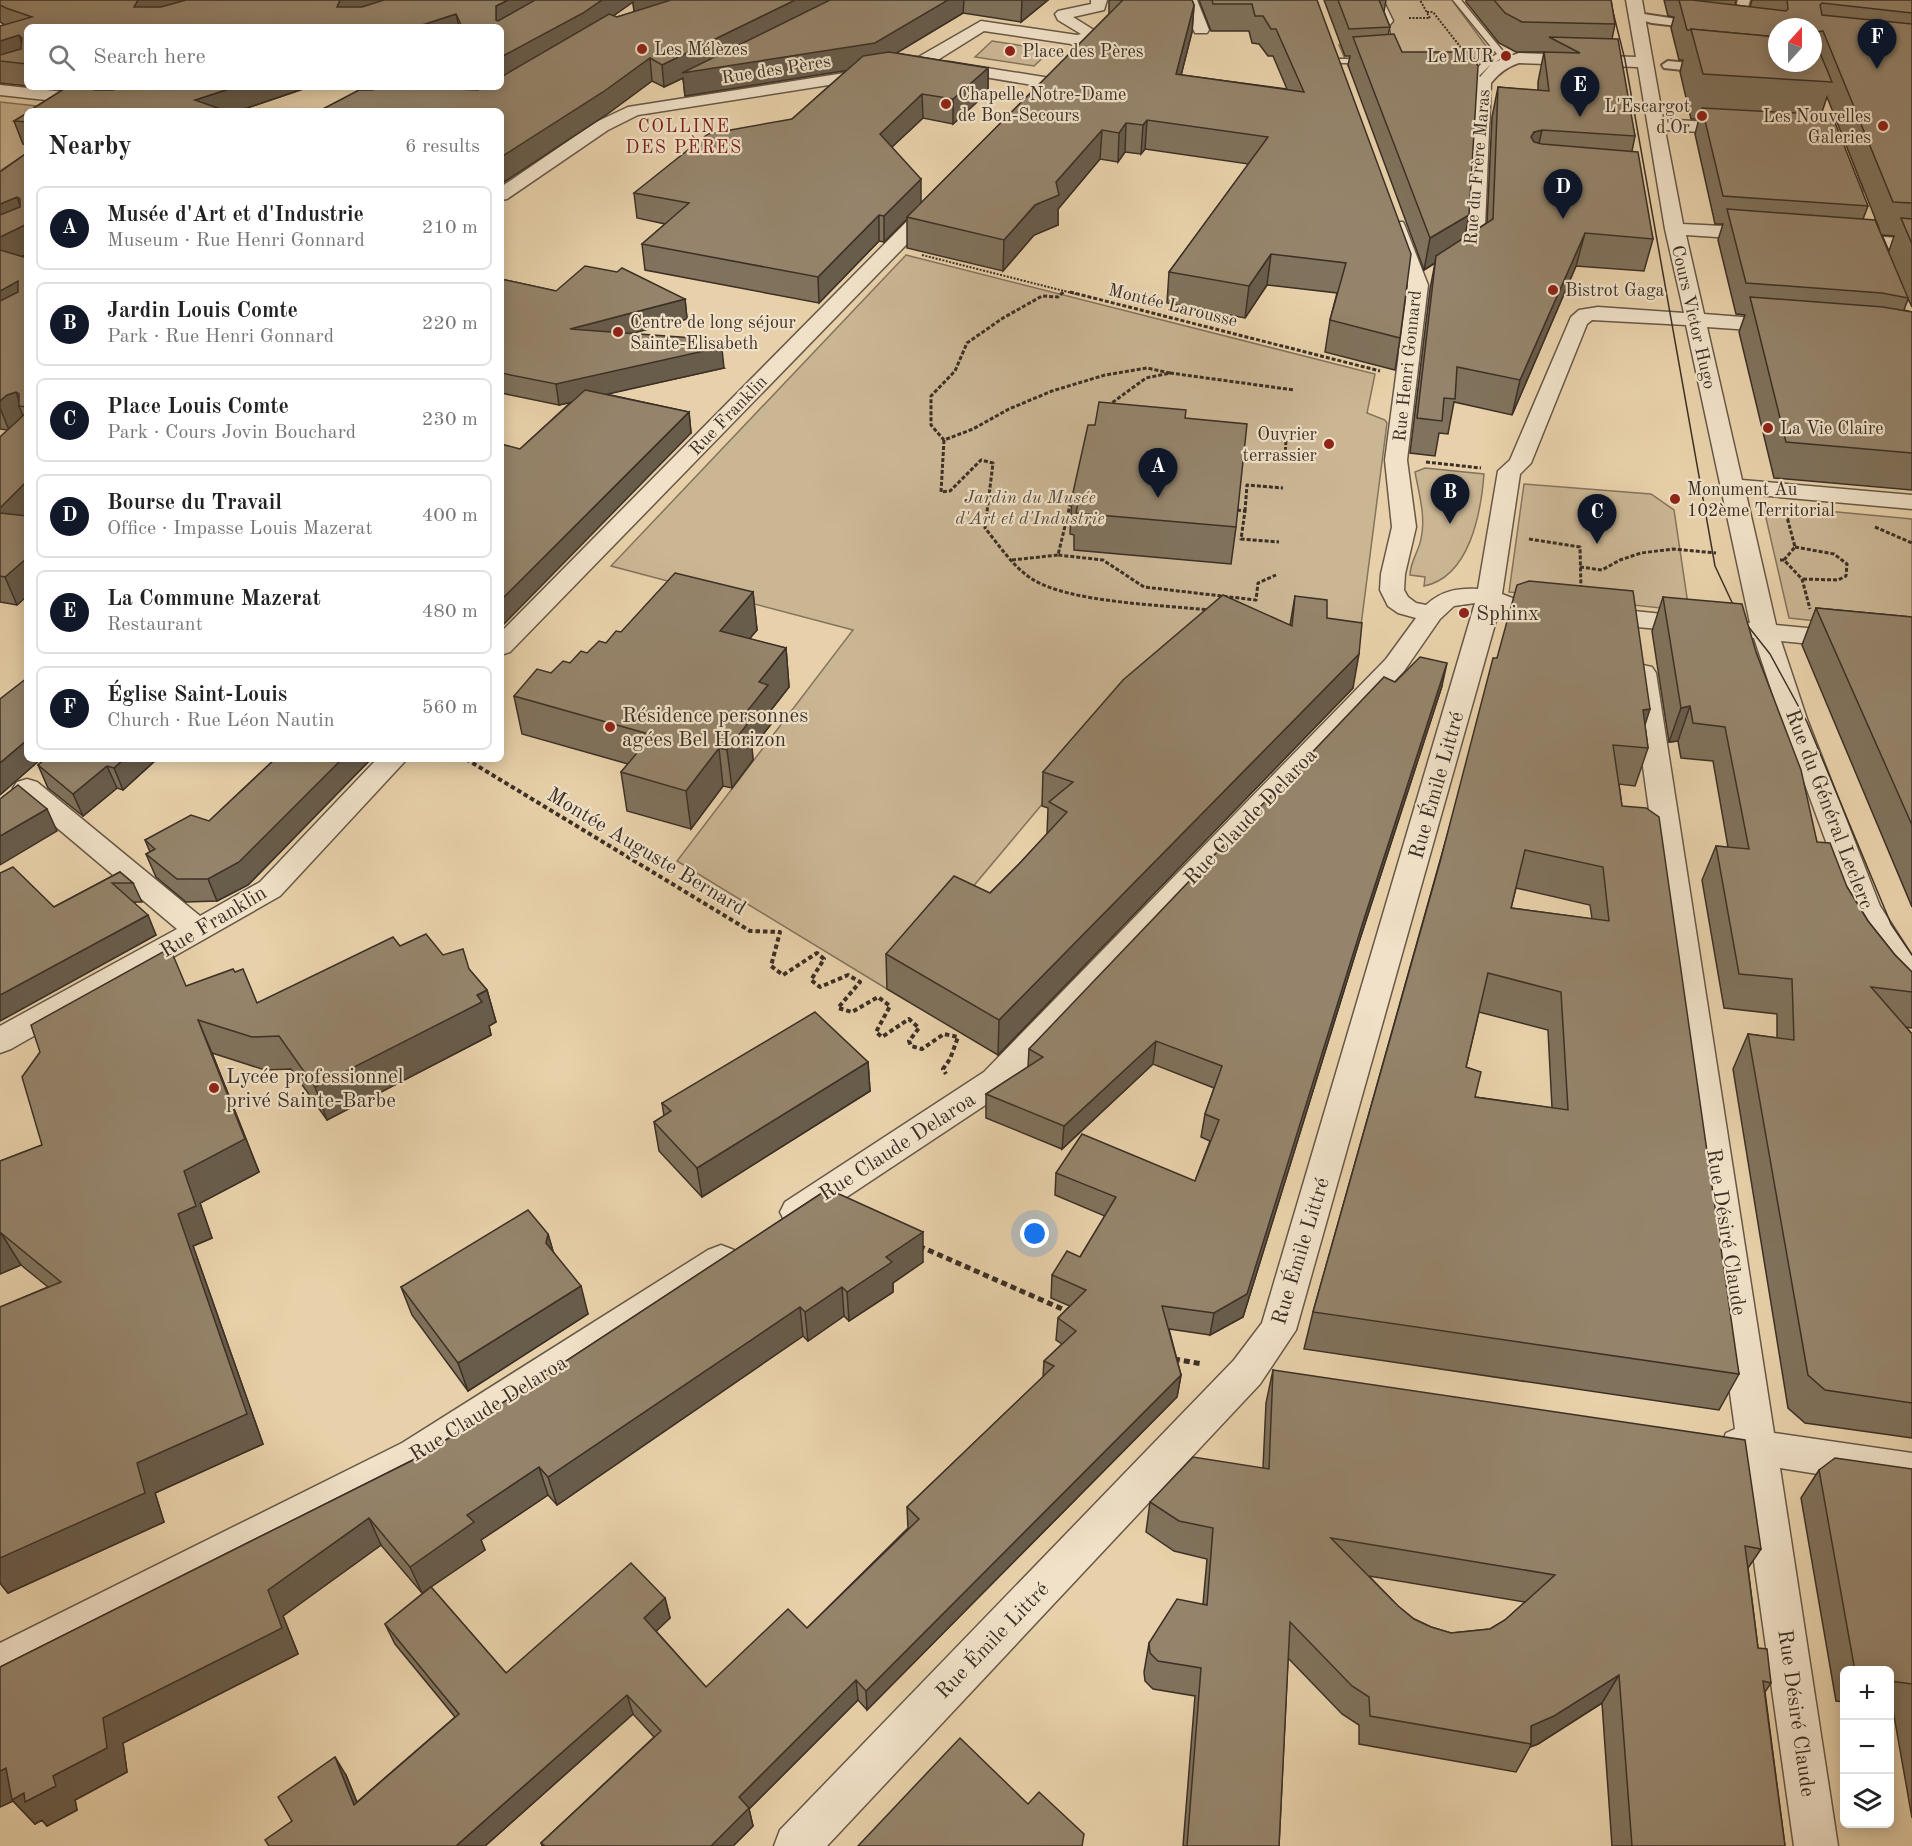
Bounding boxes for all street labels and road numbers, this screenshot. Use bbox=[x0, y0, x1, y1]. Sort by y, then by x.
street label: Rue des Pères bbox=[720, 52, 832, 88]
street label: Rue du Frère Maras bbox=[1462, 88, 1494, 246]
street label: Cours Victor Hugo bbox=[1668, 244, 1718, 391]
street label: Montée Larousse bbox=[1106, 281, 1239, 331]
street label: Rue Henri Gonnard bbox=[1391, 289, 1425, 443]
street label: Rue Franklin bbox=[687, 372, 771, 459]
street label: Rue du Général Leclerc bbox=[1781, 707, 1876, 912]
street label: Rue Émile Littré bbox=[1402, 708, 1469, 862]
street label: Rue Claude Delaroa bbox=[1181, 745, 1322, 889]
street label: Montée Auguste Bernard bbox=[543, 785, 749, 920]
street label: Rue Franklin bbox=[157, 882, 271, 962]
street label: Rue Claude Delaroa bbox=[816, 1089, 979, 1205]
street label: Rue Désiré Claude bbox=[1702, 1147, 1749, 1317]
street label: Rue Émile Littré bbox=[1265, 1174, 1334, 1327]
street label: Rue Claude Delaroa bbox=[406, 1352, 571, 1466]
street label: Rue Émile Littré bbox=[930, 1576, 1054, 1703]
street label: Rue Désiré Claude bbox=[1773, 1628, 1818, 1798]

